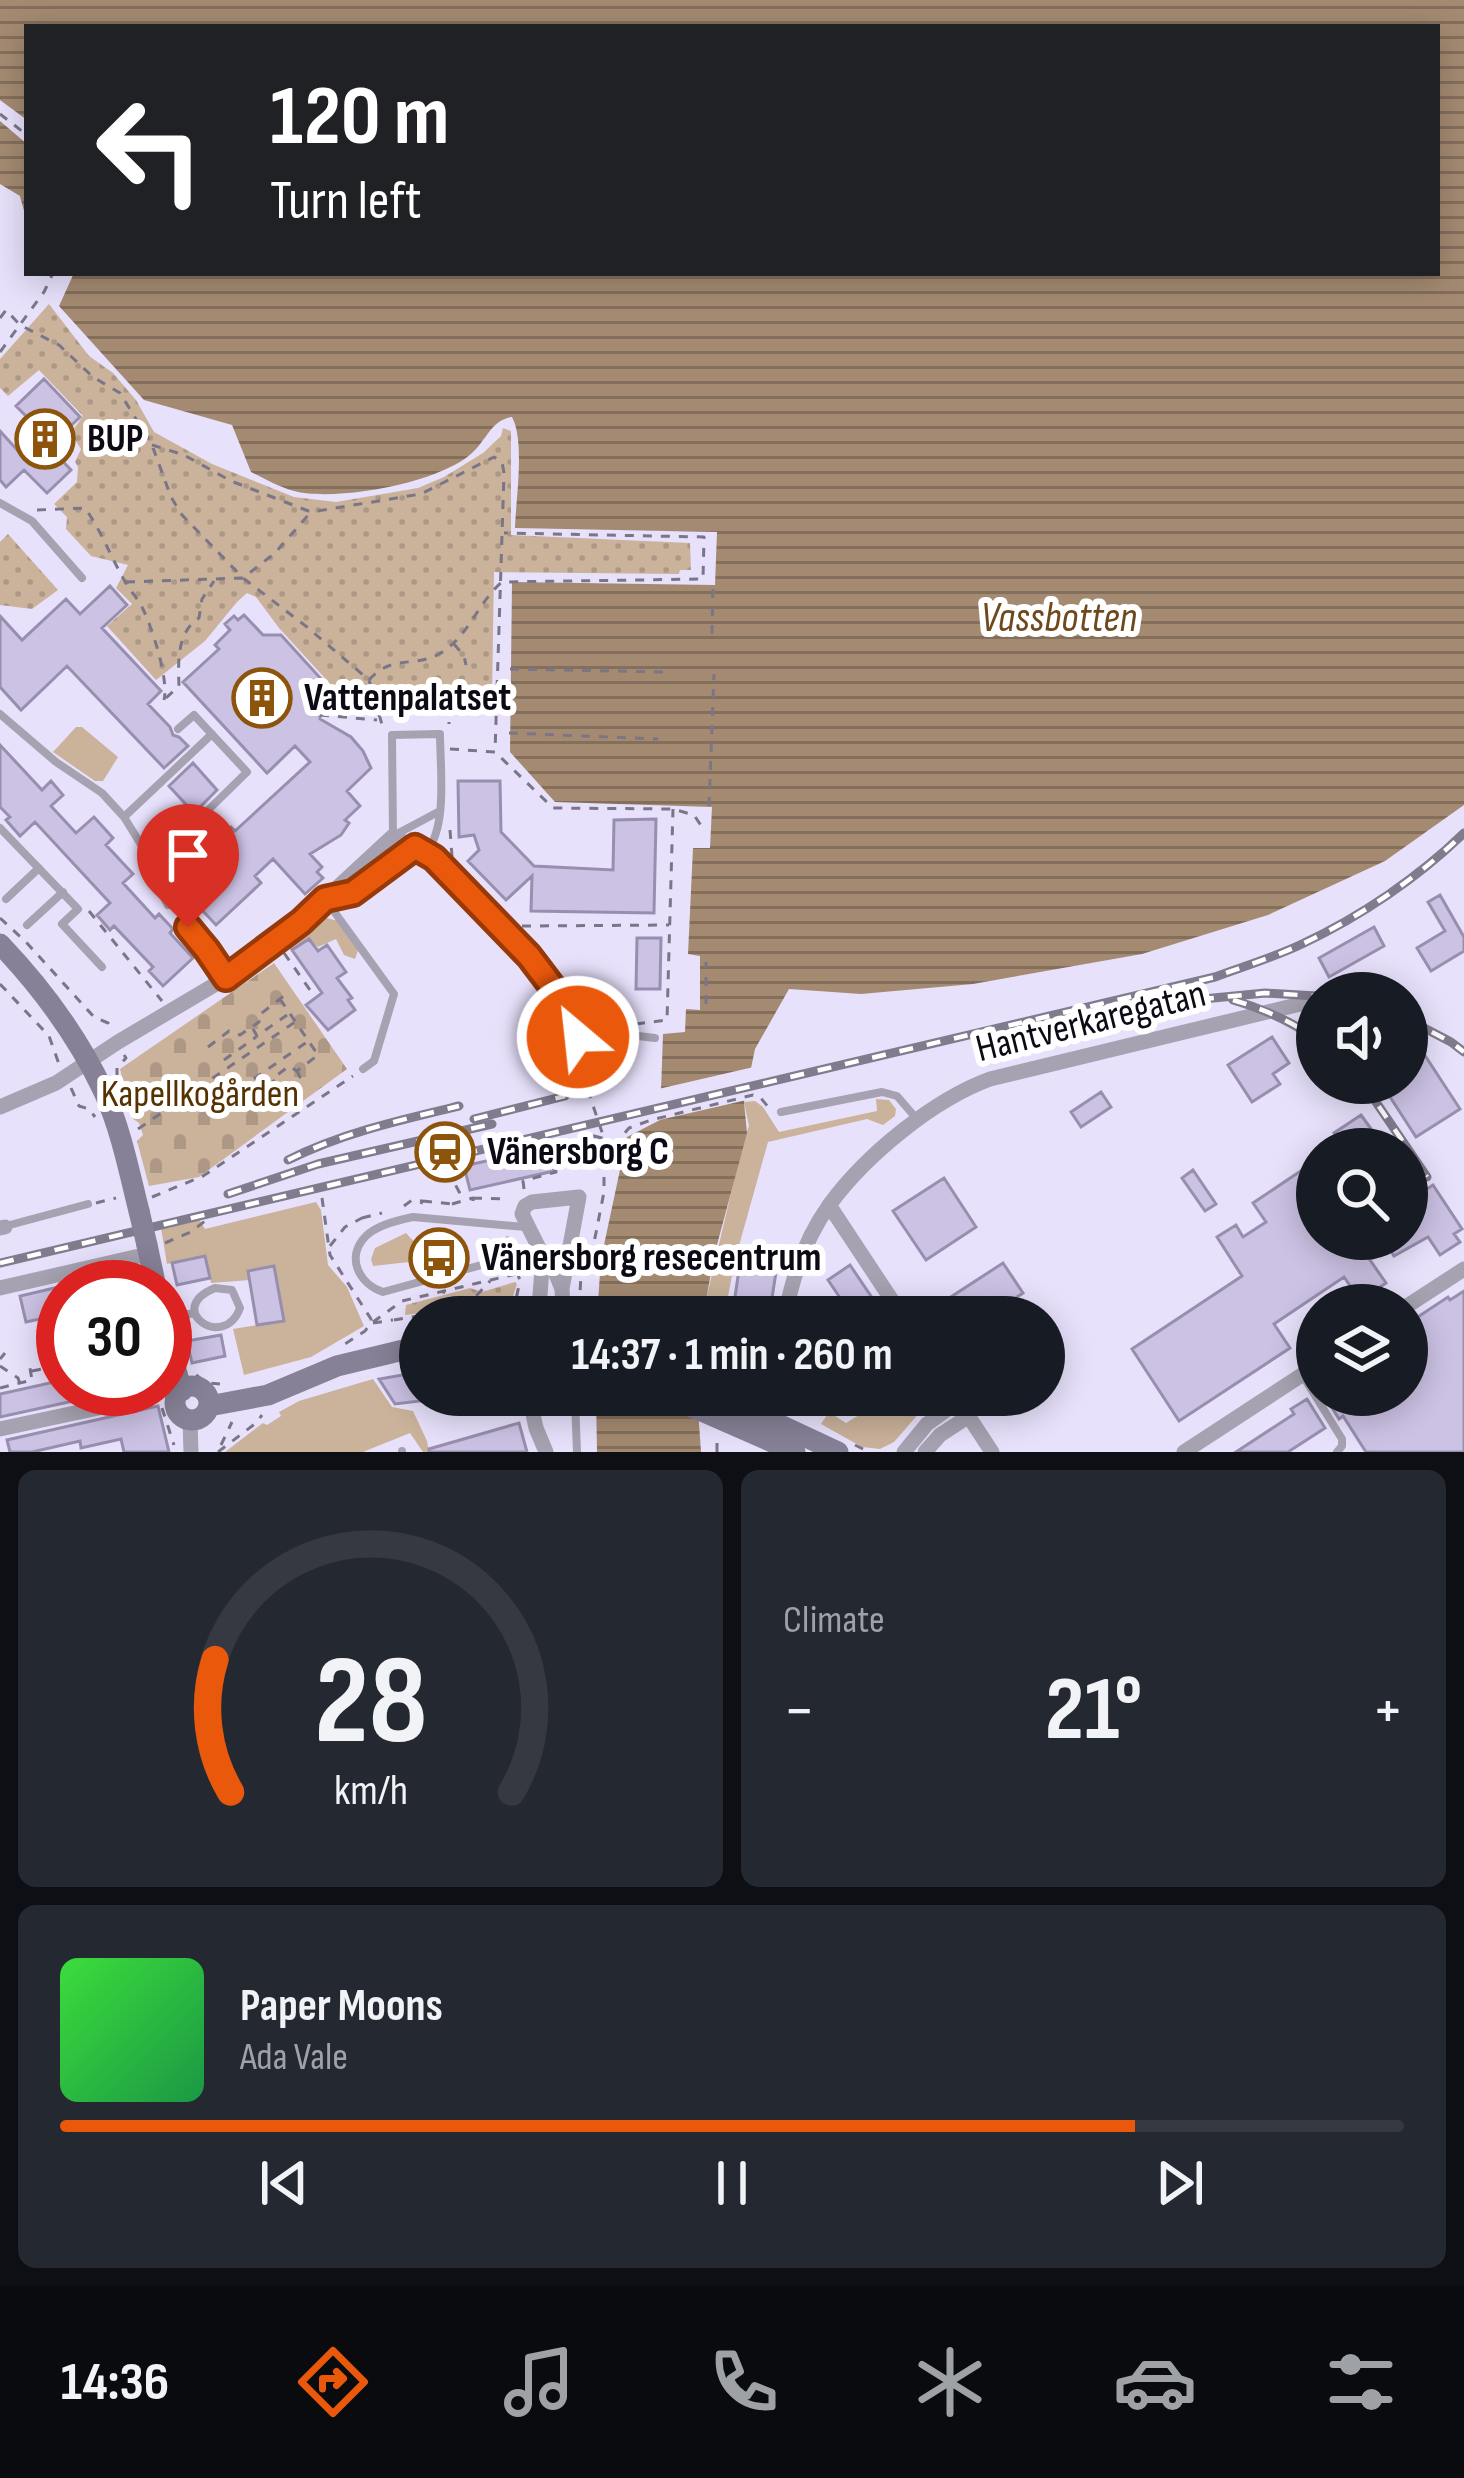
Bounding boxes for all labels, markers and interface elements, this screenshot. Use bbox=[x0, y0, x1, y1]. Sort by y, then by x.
text: 120 m bbox=[270, 67, 449, 168]
icon: left bbox=[72, 72, 228, 228]
text: Turn left bbox=[270, 169, 422, 234]
building icon: BUP bbox=[14, 408, 76, 470]
place label: BUP bbox=[87, 416, 143, 463]
water label: Vassbotten bbox=[981, 593, 1137, 644]
building icon: Vattenpalatset bbox=[231, 667, 293, 729]
place label: Vattenpalatset bbox=[304, 675, 511, 722]
pin bbox=[137, 804, 239, 927]
icon: arrive bbox=[155, 822, 221, 888]
street label: Hantverkaregatan bbox=[971, 971, 1211, 1073]
map controls bbox=[1296, 972, 1428, 1416]
button: sound bbox=[1296, 972, 1428, 1104]
position arrow bbox=[515, 974, 641, 1100]
park label: Kapellkogården bbox=[101, 1071, 299, 1118]
station icon: Vänersborg C bbox=[414, 1121, 476, 1183]
button: search bbox=[1296, 1128, 1428, 1260]
place label: Vänersborg C bbox=[487, 1129, 669, 1176]
bus stop icon: Vänersborg resecentrum bbox=[408, 1227, 470, 1289]
place label: Vänersborg resecentrum bbox=[481, 1235, 821, 1282]
speed limit sign: 30 bbox=[36, 1260, 192, 1416]
button: layers bbox=[1296, 1284, 1428, 1416]
text: 14:37 · 1 min · 260 m bbox=[571, 1328, 893, 1383]
text: Climate bbox=[783, 1597, 885, 1644]
text: 28 bbox=[314, 1629, 427, 1778]
text: 21° bbox=[1045, 1657, 1142, 1765]
text: − bbox=[783, 1672, 815, 1751]
text: + bbox=[1372, 1672, 1404, 1751]
text: km/h bbox=[333, 1764, 408, 1816]
text: Paper Moons bbox=[240, 1979, 443, 2034]
text: Ada Vale bbox=[240, 2034, 348, 2081]
icon: previous bbox=[251, 2150, 317, 2216]
icon: pause bbox=[699, 2150, 765, 2216]
icon: next bbox=[1147, 2150, 1213, 2216]
icon: directions bbox=[291, 2340, 375, 2424]
icon: music bbox=[497, 2340, 581, 2424]
icon: phone bbox=[702, 2340, 786, 2424]
icon: climate bbox=[908, 2340, 992, 2424]
icon: car bbox=[1113, 2340, 1197, 2424]
icon: filters bbox=[1319, 2340, 1403, 2424]
text: 14:36 bbox=[61, 2350, 169, 2415]

